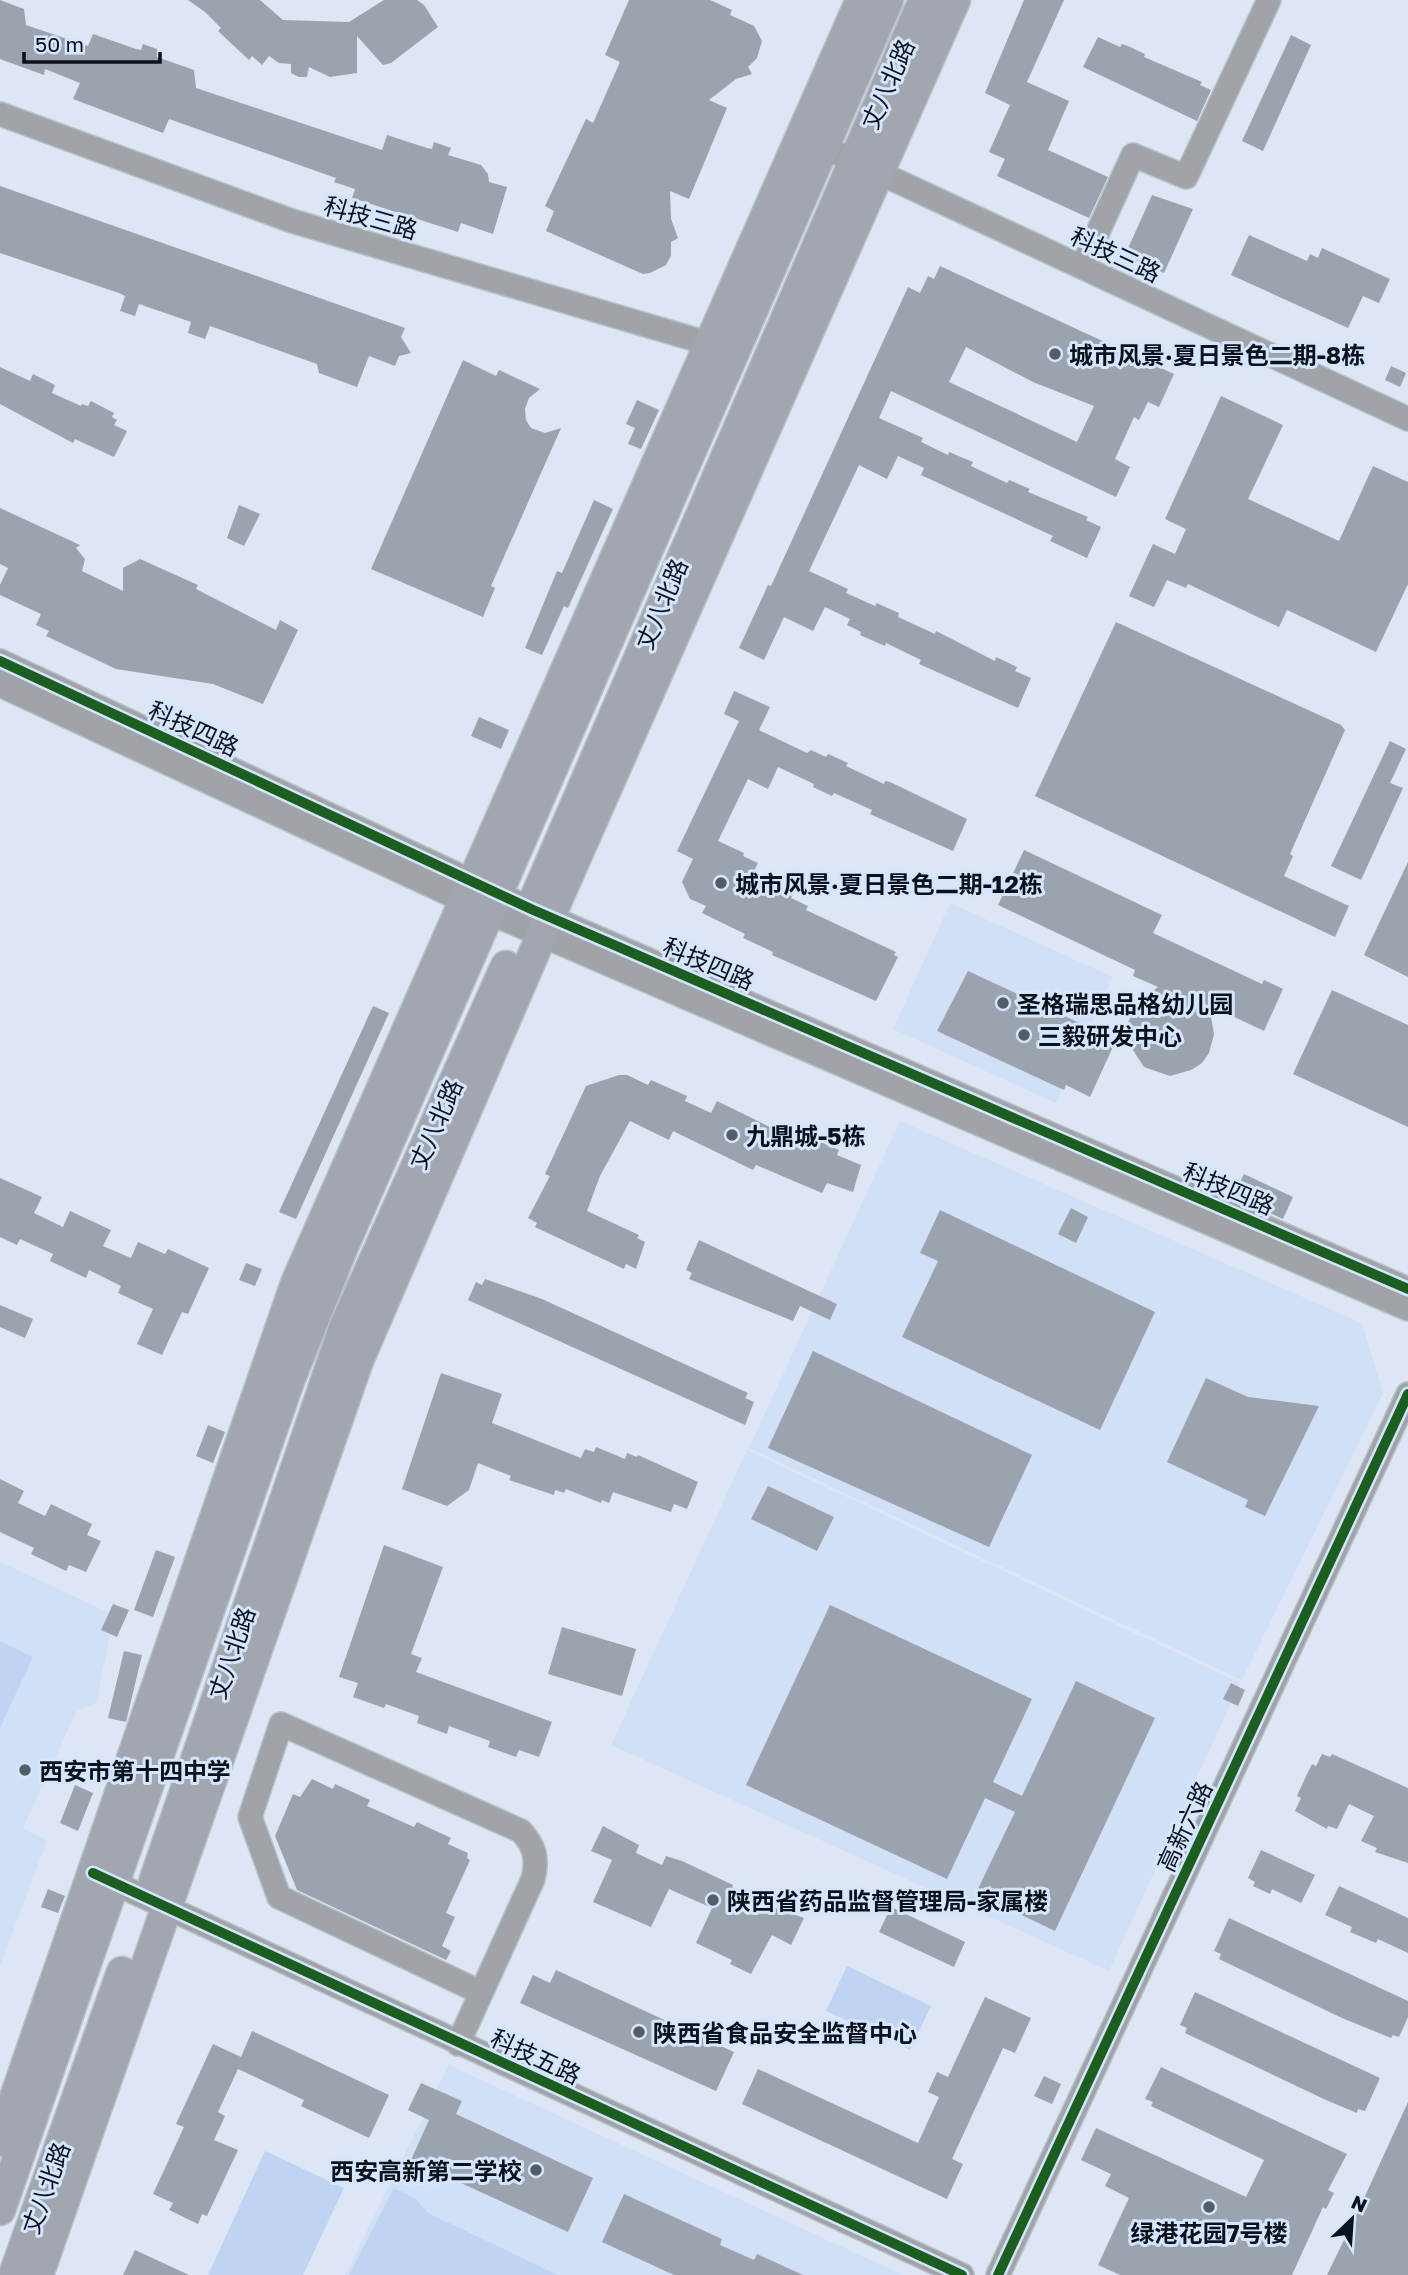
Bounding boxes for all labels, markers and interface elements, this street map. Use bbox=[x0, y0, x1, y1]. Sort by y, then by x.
scale bar bbox=[24, 21, 161, 65]
text: 50 m bbox=[35, 31, 84, 57]
street label: 丈八北路 bbox=[854, 34, 920, 134]
street label: 科技三路 bbox=[321, 190, 421, 244]
street label: 科技三路 bbox=[1066, 221, 1166, 287]
place label: 城市风景·夏日景色二期-8栋 bbox=[1069, 340, 1365, 369]
marker: 城市风景·夏日景色二期-8栋 bbox=[1047, 346, 1063, 362]
street label: 丈八北路 bbox=[629, 554, 693, 654]
street label: 科技四路 bbox=[144, 695, 244, 761]
place label: 城市风景·夏日景色二期-12栋 bbox=[735, 869, 1043, 898]
marker: 城市风景·夏日景色二期-12栋 bbox=[713, 875, 729, 891]
street label: 科技四路 bbox=[659, 931, 759, 995]
place label: 圣格瑞思品格幼儿园 bbox=[1017, 989, 1233, 1018]
marker: 圣格瑞思品格幼儿园 bbox=[995, 995, 1011, 1011]
place label: 三毅研发中心 bbox=[1038, 1021, 1182, 1050]
marker: 三毅研发中心 bbox=[1016, 1027, 1032, 1043]
street label: 丈八北路 bbox=[402, 1074, 468, 1174]
place label: 九鼎城-5栋 bbox=[746, 1121, 866, 1150]
marker: 九鼎城-5栋 bbox=[724, 1127, 740, 1143]
street label: 科技四路 bbox=[1179, 1156, 1279, 1220]
street label: 丈八北路 bbox=[202, 1603, 260, 1703]
place label: 西安市第十四中学 bbox=[39, 1756, 231, 1785]
marker: 西安市第十四中学 bbox=[17, 1762, 33, 1778]
street label: 高新六路 bbox=[1151, 1776, 1217, 1876]
place label: 陕西省药品监督管理局-家属楼 bbox=[727, 1886, 1048, 1915]
marker: 陕西省药品监督管理局-家属楼 bbox=[705, 1892, 721, 1908]
place label: 陕西省食品安全监督中心 bbox=[653, 2018, 917, 2047]
street label: 科技五路 bbox=[486, 2023, 586, 2089]
marker: 陕西省食品安全监督中心 bbox=[631, 2024, 647, 2040]
street label: 丈八北路 bbox=[15, 2138, 75, 2238]
place label: 西安高新第二学校 bbox=[330, 2156, 522, 2185]
marker: 西安高新第二学校 bbox=[528, 2162, 544, 2178]
north arrow bbox=[1317, 2184, 1387, 2254]
text: N bbox=[1348, 2190, 1371, 2217]
marker: 绿港花园7号楼 bbox=[1201, 2199, 1217, 2215]
place label: 绿港花园7号楼 bbox=[1130, 2218, 1288, 2247]

